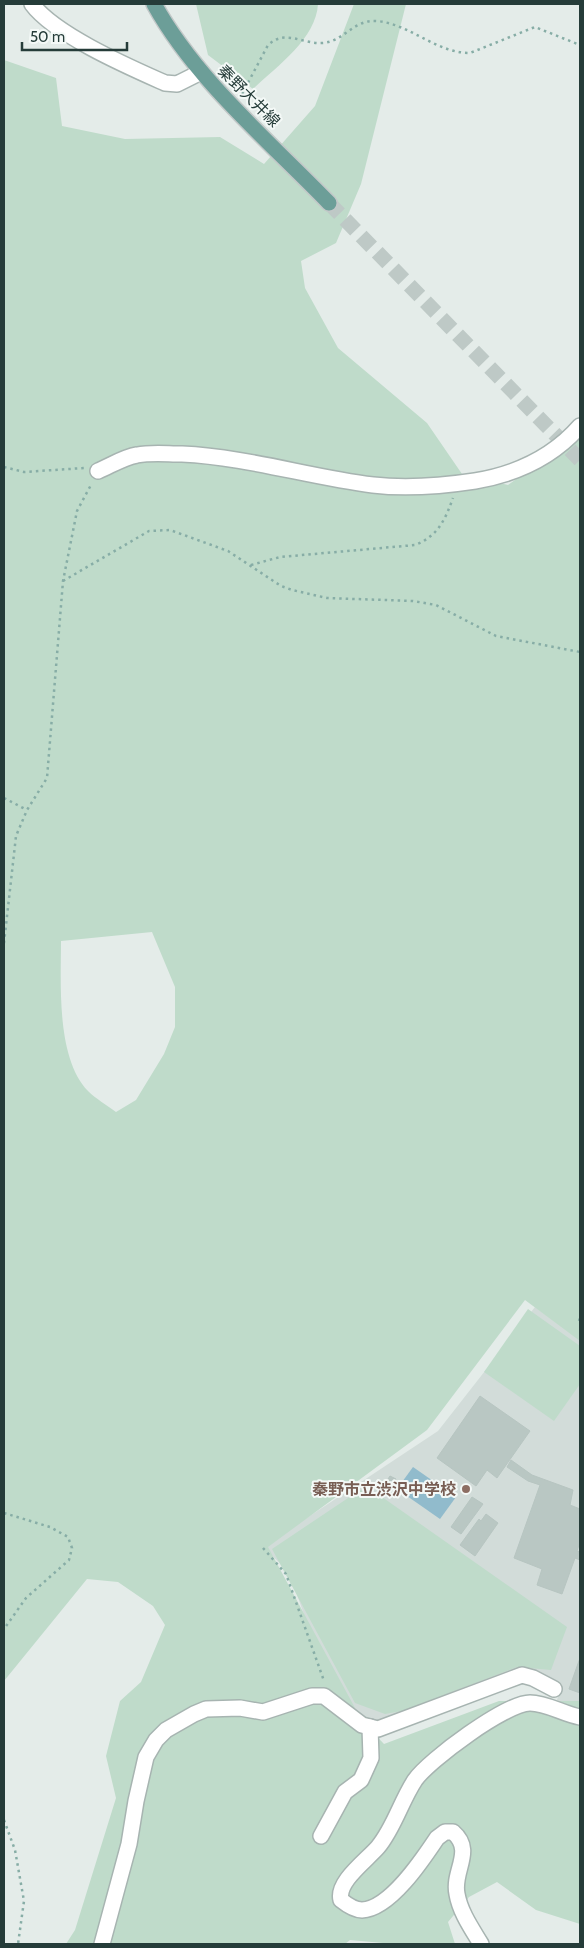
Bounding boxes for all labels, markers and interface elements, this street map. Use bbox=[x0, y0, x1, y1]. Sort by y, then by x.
scale bar bbox=[22, 20, 128, 52]
text: 50 m bbox=[30, 28, 65, 46]
street label: 秦野大井線 bbox=[214, 61, 284, 131]
place label: 秦野市立渋沢中学校 bbox=[312, 1480, 456, 1499]
marker: 秦野市立渋沢中学校 bbox=[460, 1483, 472, 1495]

